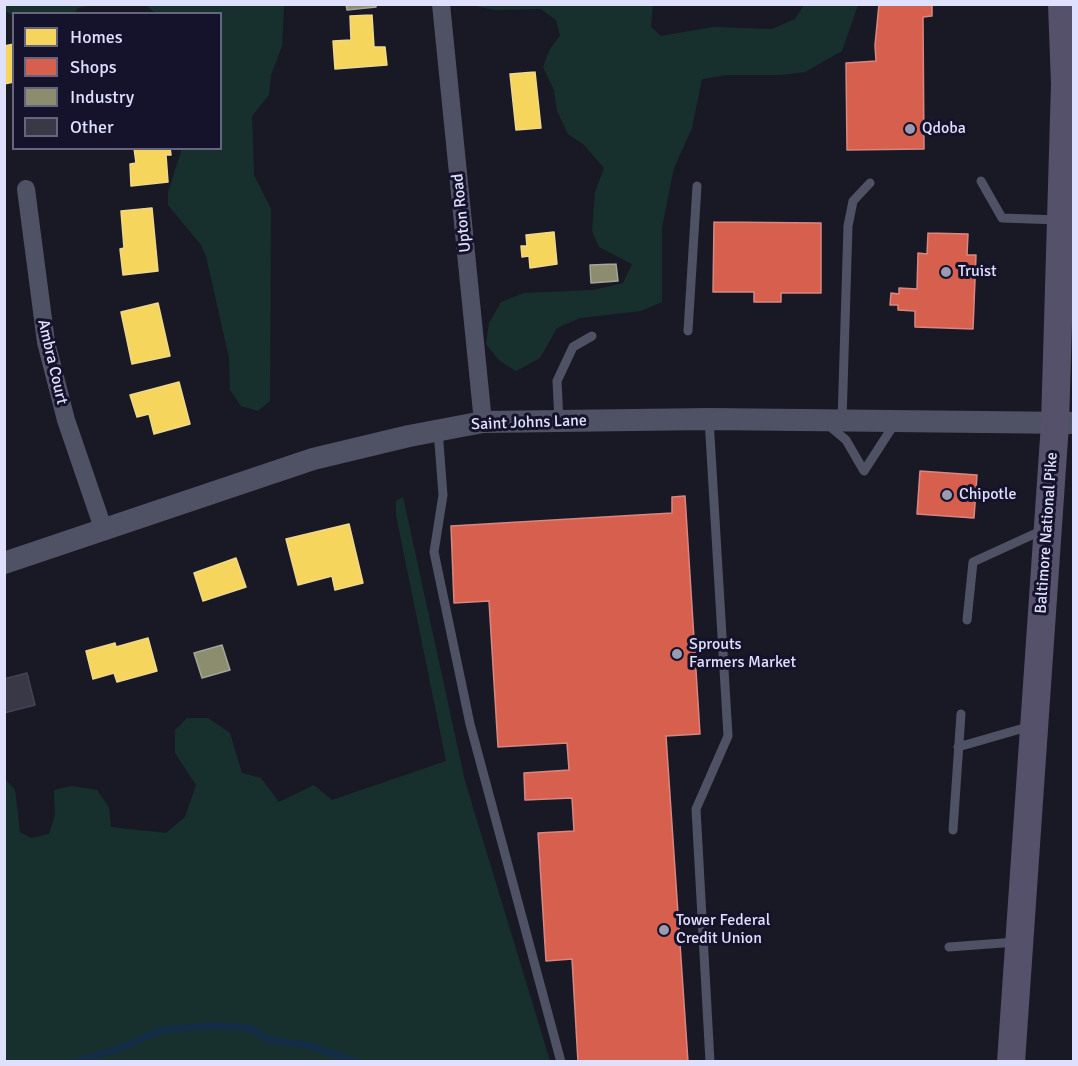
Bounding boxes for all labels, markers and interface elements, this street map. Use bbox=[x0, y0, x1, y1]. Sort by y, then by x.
legend bbox=[12, 12, 222, 150]
text: Homes bbox=[70, 26, 123, 48]
text: Shops bbox=[70, 56, 117, 78]
text: Industry bbox=[70, 86, 134, 108]
text: Other bbox=[70, 116, 114, 138]
place label: Qdoba bbox=[922, 119, 966, 139]
marker: Qdoba bbox=[903, 122, 917, 136]
street label: Upton Road bbox=[448, 172, 476, 254]
place label: Truist bbox=[958, 262, 997, 282]
marker: Truist bbox=[939, 265, 953, 279]
street label: Ambra Court bbox=[33, 318, 71, 406]
street label: Saint Johns Lane bbox=[471, 411, 587, 435]
street label: Baltimore National Pike bbox=[1032, 452, 1062, 614]
place label: Chipotle bbox=[959, 485, 1017, 505]
marker: Chipotle bbox=[940, 488, 954, 502]
place label: Sprouts Farmers Market bbox=[689, 635, 796, 673]
marker: Sprouts Farmers Market bbox=[670, 647, 684, 661]
place label: Tower Federal Credit Union bbox=[676, 911, 770, 949]
marker: Tower Federal Credit Union bbox=[657, 923, 671, 937]

